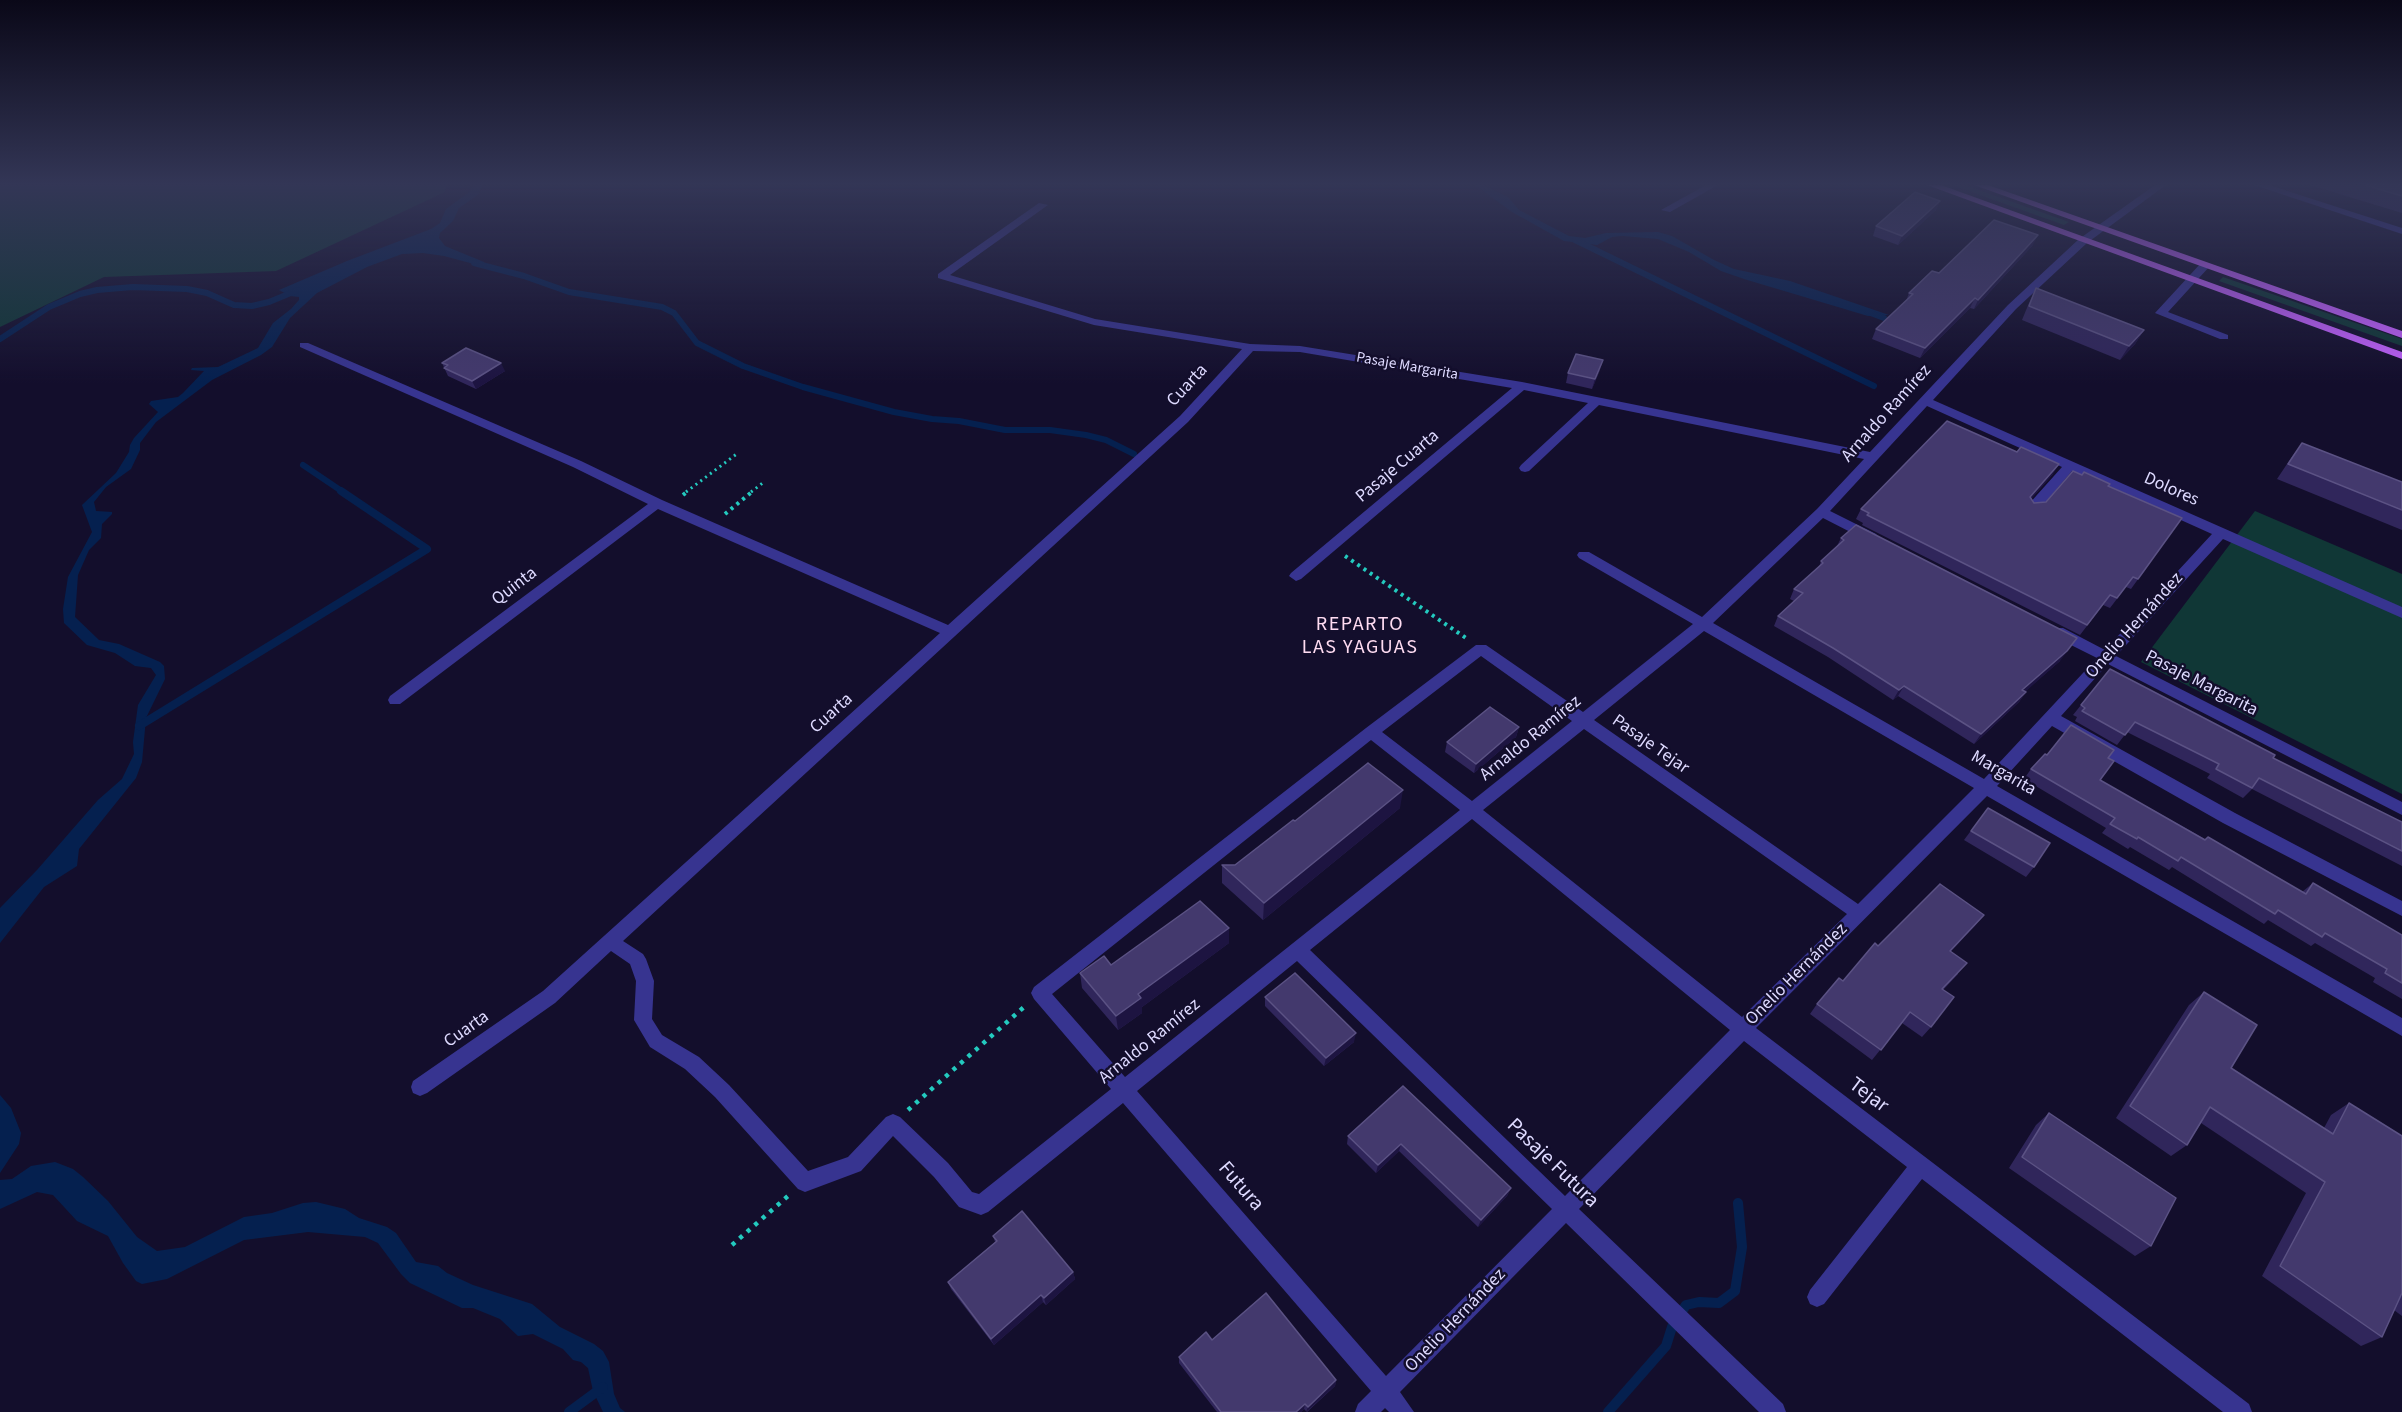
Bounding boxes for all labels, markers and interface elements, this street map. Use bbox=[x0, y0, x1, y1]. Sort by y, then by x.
street label: Pasaje Margarita bbox=[1355, 349, 1459, 385]
street label: Cuarta bbox=[1163, 360, 1213, 412]
street label: Arnaldo Ramírez bbox=[1837, 361, 1937, 467]
street label: Pasaje Cuarta bbox=[1352, 426, 1444, 508]
street label: Dolores bbox=[2140, 468, 2202, 512]
street label: Quinta bbox=[488, 563, 542, 611]
street label: Onelio Hernández bbox=[2082, 568, 2188, 684]
district label: REPARTO LAS YAGUAS bbox=[1302, 614, 1418, 661]
street label: Pasaje Margarita bbox=[2141, 646, 2261, 722]
street label: Cuarta bbox=[806, 689, 858, 739]
street label: Arnaldo Ramírez bbox=[1476, 692, 1586, 786]
street label: Pasaje Tejar bbox=[1607, 711, 1693, 779]
street label: Margarita bbox=[1967, 747, 2039, 801]
street label: Onelio Hernández bbox=[1742, 920, 1852, 1030]
street label: Arnaldo Ramírez bbox=[1095, 995, 1205, 1089]
street label: Cuarta bbox=[440, 1007, 494, 1053]
street label: Tejar bbox=[1843, 1073, 1893, 1119]
street label: Pasaje Futura bbox=[1501, 1114, 1603, 1214]
street label: Futura bbox=[1212, 1157, 1268, 1217]
street label: Onelio Hernández bbox=[1401, 1265, 1511, 1377]

